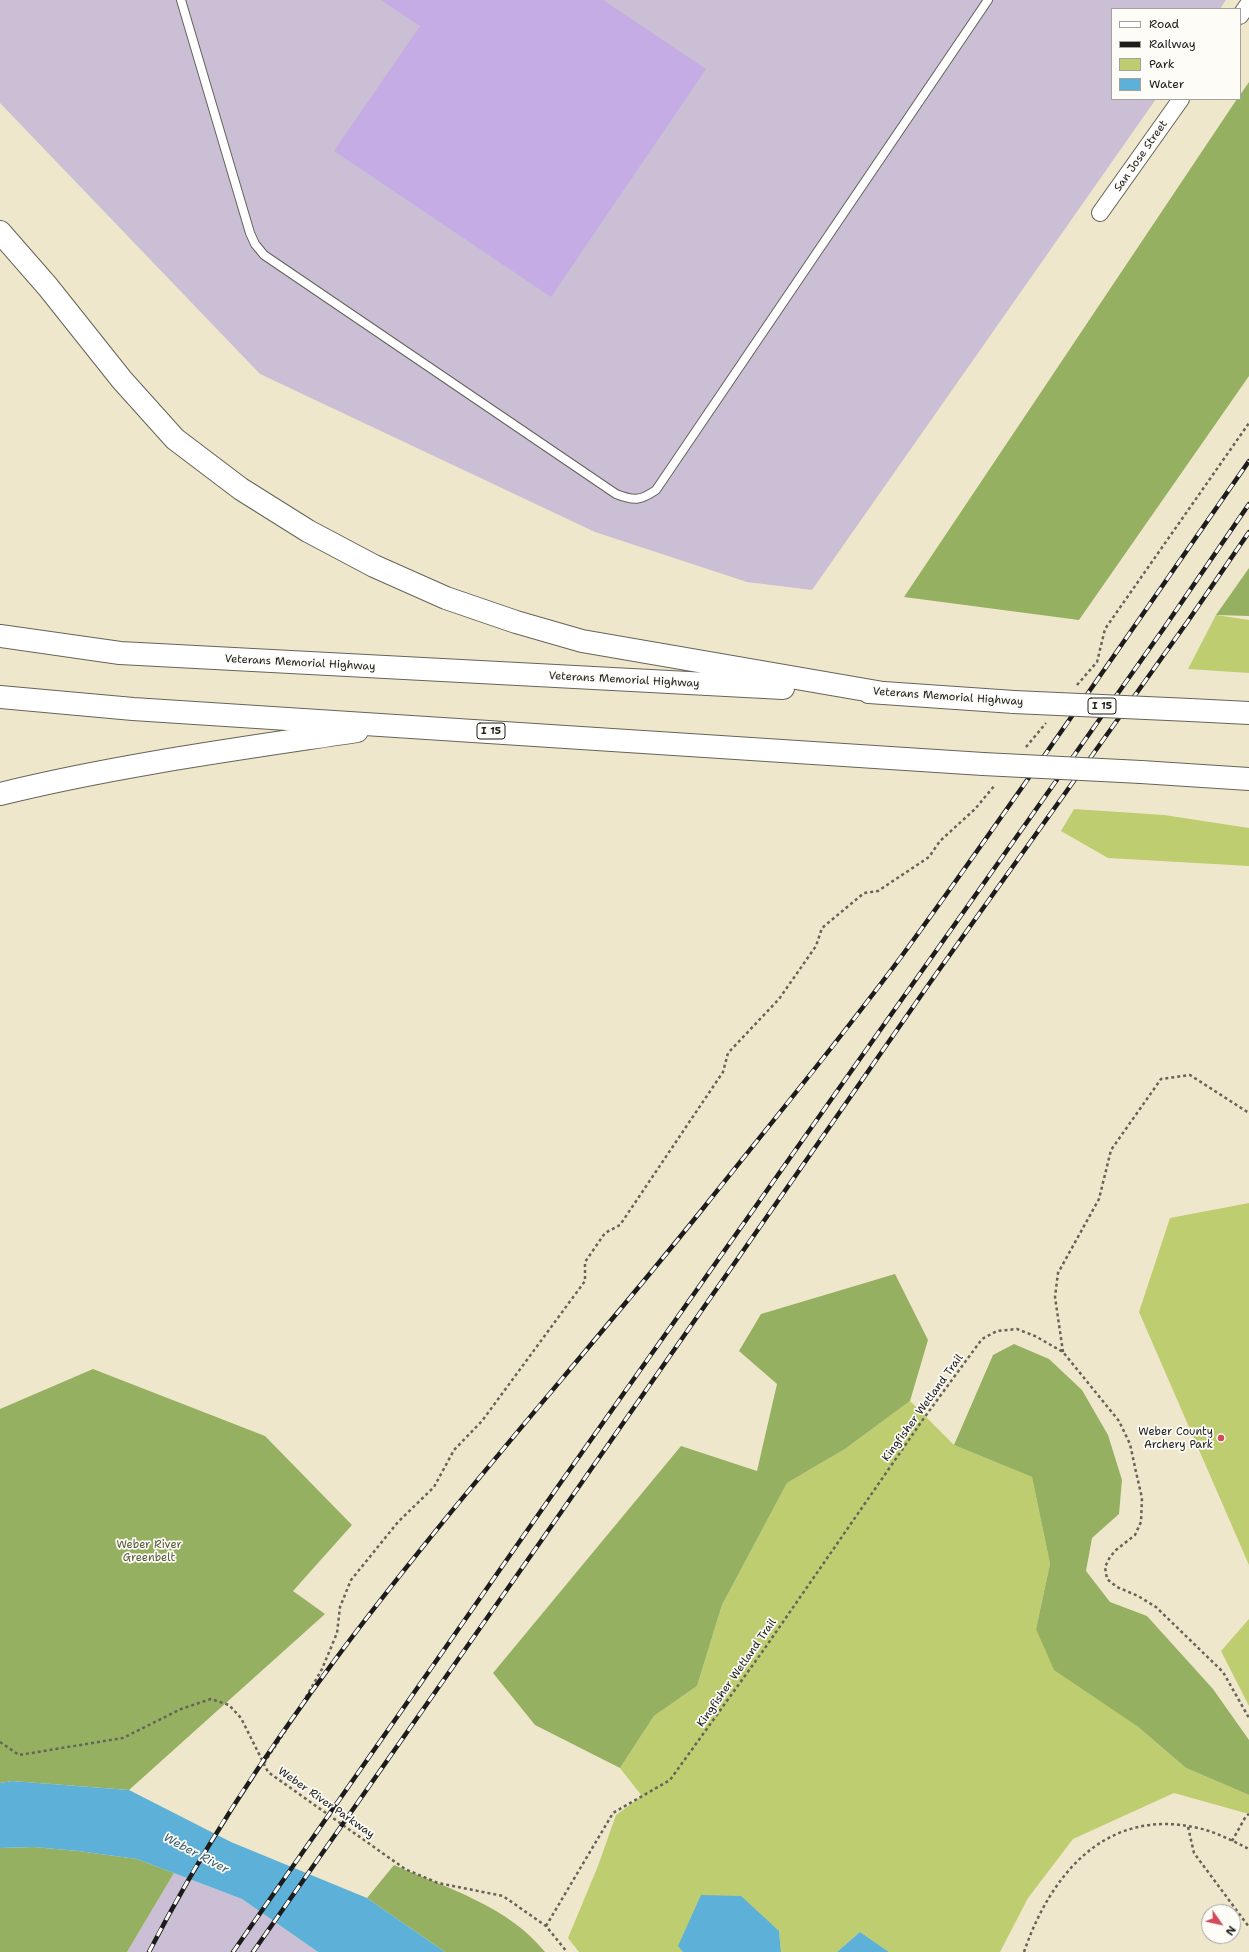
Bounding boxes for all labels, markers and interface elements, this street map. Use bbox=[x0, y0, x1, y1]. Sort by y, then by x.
legend bbox=[1111, 8, 1241, 100]
text: Road bbox=[1149, 16, 1179, 32]
text: Railway bbox=[1149, 36, 1196, 52]
text: Park bbox=[1149, 56, 1175, 72]
text: Water bbox=[1149, 76, 1184, 92]
street label: San Jose Street bbox=[1112, 118, 1170, 194]
street label: Veterans Memorial Highway bbox=[224, 652, 376, 674]
street label: Veterans Memorial Highway bbox=[548, 669, 700, 691]
street label: Veterans Memorial Highway bbox=[872, 685, 1024, 709]
road number: I 15 bbox=[1088, 698, 1116, 714]
road number: I 15 bbox=[477, 723, 505, 739]
street label: Kingfisher Wetland Trail bbox=[880, 1352, 966, 1464]
place label: Weber County Archery Park bbox=[1138, 1425, 1213, 1451]
marker: Weber County Archery Park bbox=[1216, 1433, 1226, 1443]
park label: Weber River Greenbelt bbox=[116, 1538, 182, 1564]
street label: Kingfisher Wetland Trail bbox=[695, 1616, 779, 1730]
street label: Weber River Parkway bbox=[275, 1765, 377, 1841]
water label: Weber River bbox=[161, 1831, 231, 1877]
north arrow bbox=[1201, 1904, 1241, 1944]
text: N bbox=[1222, 1923, 1239, 1938]

